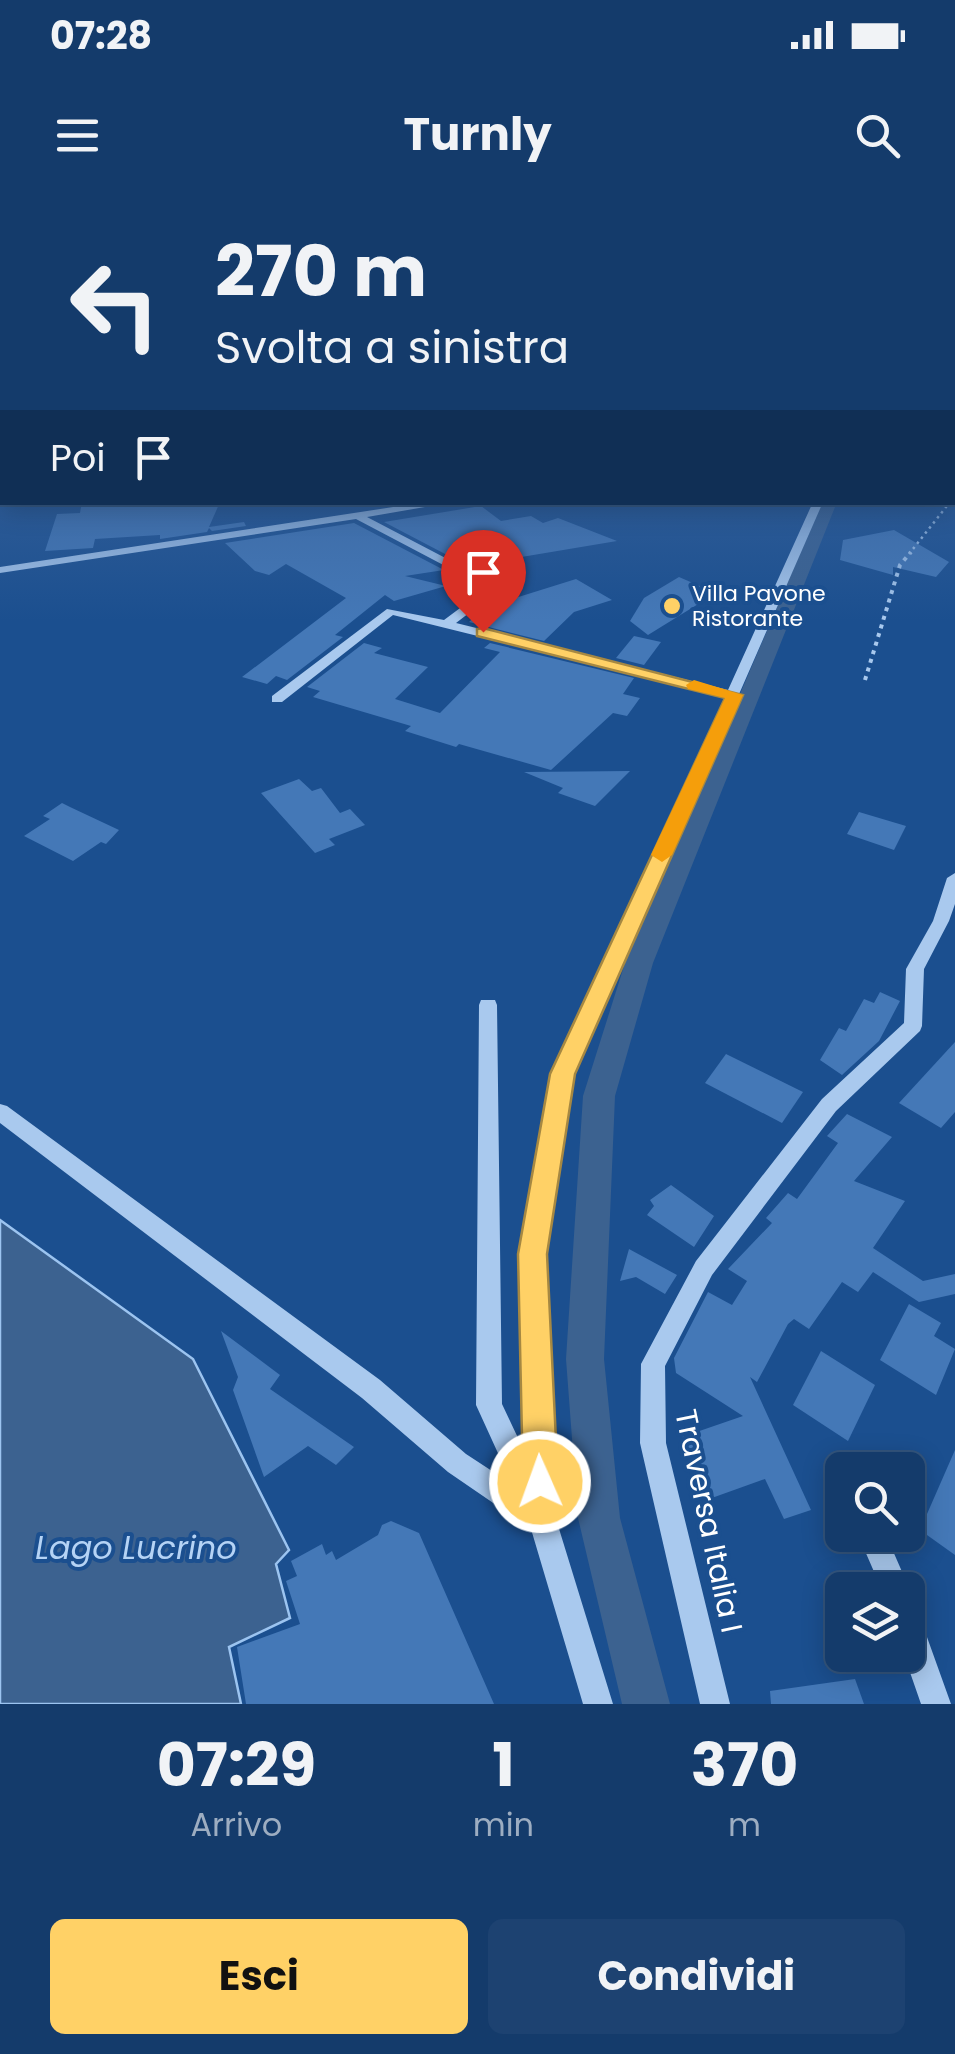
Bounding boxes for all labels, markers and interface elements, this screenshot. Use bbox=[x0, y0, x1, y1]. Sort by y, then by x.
text: 07:28 bbox=[50, 9, 152, 62]
text: Turnly bbox=[403, 103, 552, 166]
icon: menu bbox=[50, 108, 105, 163]
icon: search bbox=[850, 108, 905, 163]
text: 270 m bbox=[215, 222, 427, 321]
icon: left bbox=[50, 240, 180, 370]
text: Svolta a sinistra bbox=[215, 316, 569, 379]
icon: arrive bbox=[126, 430, 181, 485]
text: Poi bbox=[50, 431, 106, 484]
pin bbox=[441, 530, 526, 633]
icon: arrive bbox=[456, 545, 511, 600]
place label: Villa Pavone Ristorante bbox=[692, 578, 826, 634]
marker: Villa Pavone Ristorante bbox=[661, 595, 683, 617]
street label: Traversa Italia I bbox=[664, 1405, 754, 1637]
position arrow bbox=[488, 1430, 592, 1534]
map controls bbox=[825, 1452, 925, 1672]
button: search bbox=[825, 1452, 925, 1552]
water label: Lago Lucrino bbox=[35, 1525, 237, 1570]
button: layers bbox=[825, 1572, 925, 1672]
text: 07:29 bbox=[157, 1723, 316, 1807]
text: 1 bbox=[492, 1723, 515, 1807]
text: 370 bbox=[691, 1723, 798, 1807]
text: Arrivo bbox=[191, 1802, 282, 1847]
text: min bbox=[473, 1802, 534, 1847]
text: m bbox=[728, 1802, 761, 1847]
button: Esci bbox=[50, 1919, 468, 2034]
button: Condividi bbox=[488, 1919, 905, 2034]

